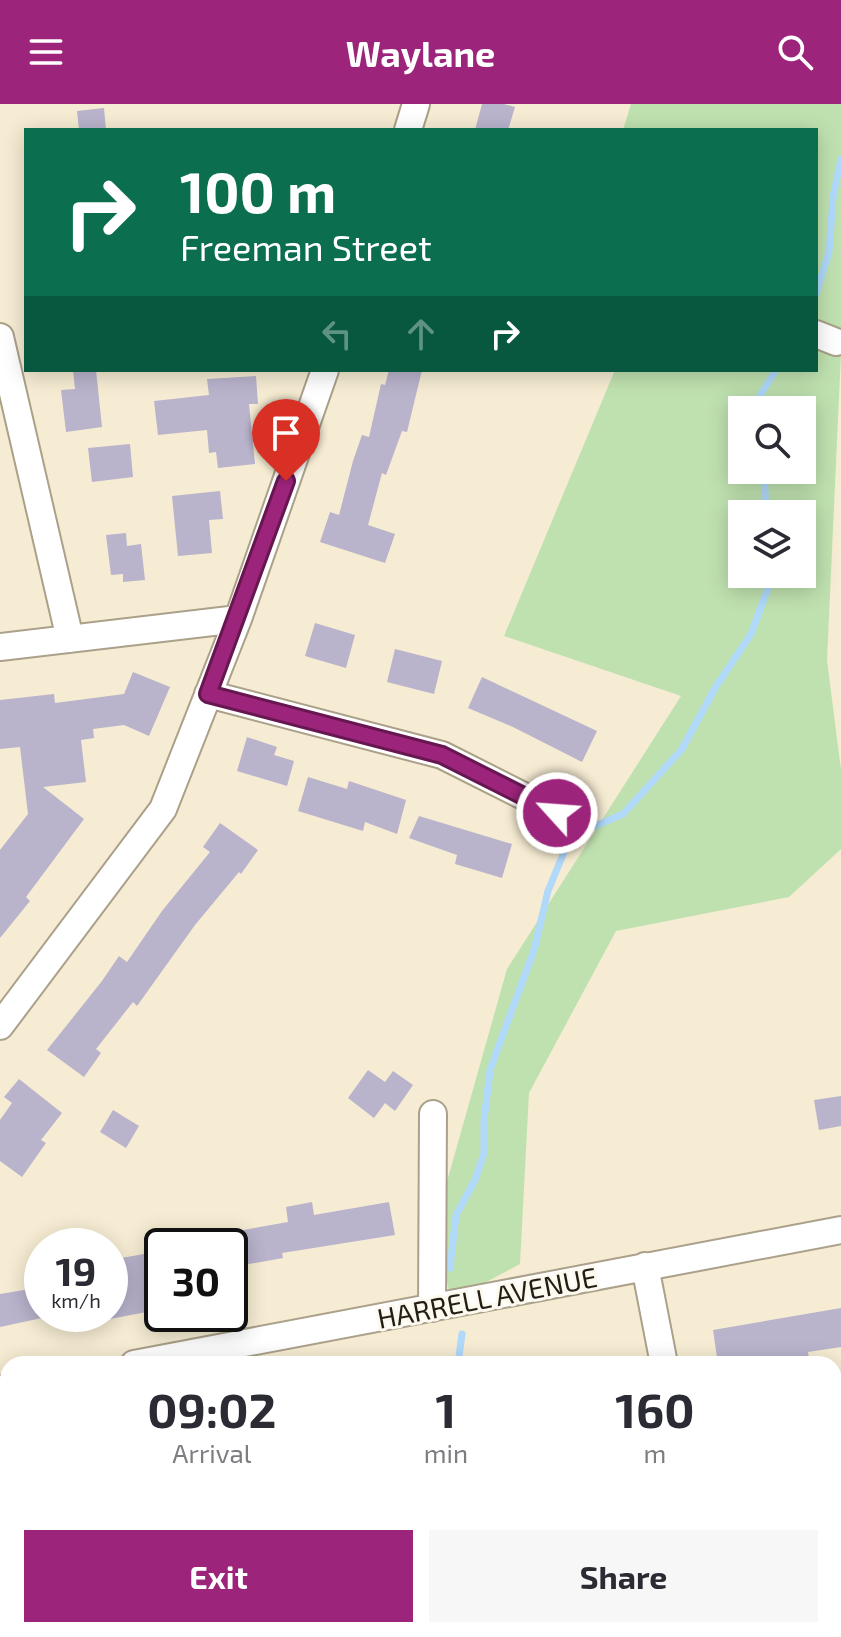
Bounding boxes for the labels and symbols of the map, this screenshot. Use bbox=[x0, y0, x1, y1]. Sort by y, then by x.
pin bbox=[252, 399, 320, 481]
position arrow bbox=[515, 771, 599, 855]
speed limit sign: 30 bbox=[144, 1228, 248, 1332]
street label: HARRELL AVENUE bbox=[374, 1259, 600, 1335]

